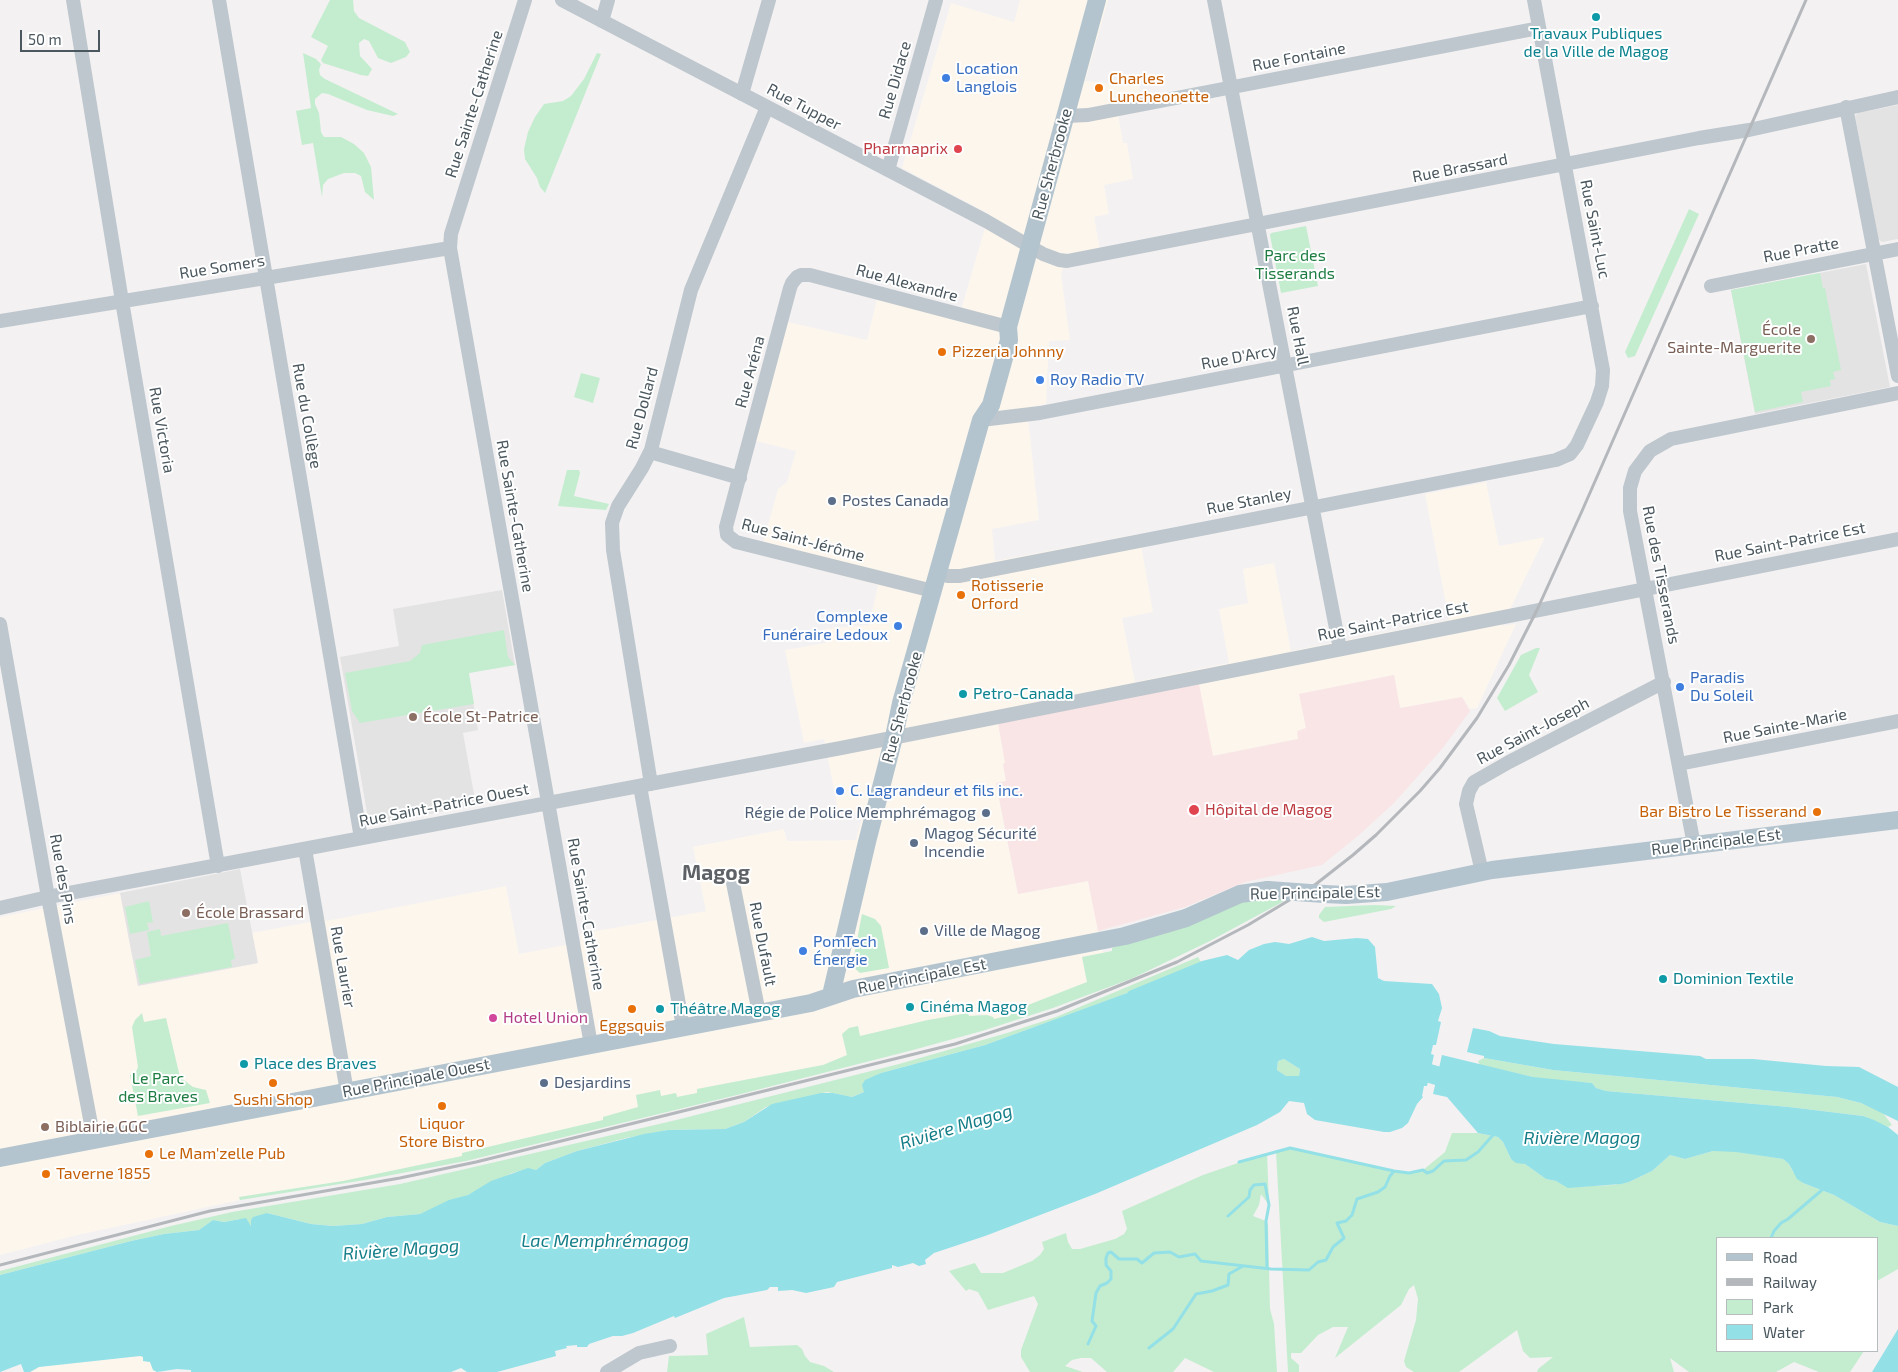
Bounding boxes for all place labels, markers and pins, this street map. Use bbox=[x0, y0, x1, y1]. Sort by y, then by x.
marker: Travaux Publiques de la Ville de Magog bbox=[1590, 11, 1602, 23]
place label: Travaux Publiques de la Ville de Magog bbox=[1524, 24, 1668, 62]
place label: Location Langlois bbox=[956, 59, 1018, 97]
place label: Charles Luncheonette bbox=[1109, 69, 1209, 107]
marker: Location Langlois bbox=[940, 72, 952, 84]
marker: Charles Luncheonette bbox=[1093, 82, 1105, 94]
place label: Pharmaprix bbox=[863, 139, 948, 159]
marker: Pharmaprix bbox=[952, 143, 964, 155]
place label: École Sainte-Marguerite bbox=[1667, 320, 1801, 358]
marker: École Sainte-Marguerite bbox=[1805, 333, 1817, 345]
place label: Pizzeria Johnny bbox=[952, 342, 1064, 362]
marker: Pizzeria Johnny bbox=[936, 346, 948, 358]
place label: Roy Radio TV bbox=[1050, 370, 1144, 390]
marker: Roy Radio TV bbox=[1034, 374, 1046, 386]
place label: Postes Canada bbox=[842, 491, 949, 511]
marker: Postes Canada bbox=[826, 495, 838, 507]
place label: Rotisserie Orford bbox=[971, 576, 1044, 614]
marker: Rotisserie Orford bbox=[955, 589, 967, 601]
place label: Complexe Funéraire Ledoux bbox=[762, 607, 888, 645]
marker: Complexe Funéraire Ledoux bbox=[892, 620, 904, 632]
place label: Paradis Du Soleil bbox=[1690, 668, 1753, 706]
marker: Paradis Du Soleil bbox=[1674, 681, 1686, 693]
place label: Petro-Canada bbox=[973, 684, 1073, 704]
marker: Petro-Canada bbox=[957, 688, 969, 700]
place label: École St-Patrice bbox=[423, 707, 539, 727]
marker: École St-Patrice bbox=[407, 711, 419, 723]
place label: C. Lagrandeur et fils inc. bbox=[850, 781, 1023, 801]
marker: C. Lagrandeur et fils inc. bbox=[834, 785, 846, 797]
place label: Hôpital de Magog bbox=[1205, 800, 1332, 820]
place label: Bar Bistro Le Tisserand bbox=[1639, 802, 1807, 822]
place label: Régie de Police Memphrémagog bbox=[745, 803, 976, 823]
marker: Hôpital de Magog bbox=[1187, 803, 1201, 817]
marker: Bar Bistro Le Tisserand bbox=[1811, 806, 1823, 818]
marker: Régie de Police Memphrémagog bbox=[980, 807, 992, 819]
place label: Magog Sécurité Incendie bbox=[924, 824, 1037, 862]
marker: Magog Sécurité Incendie bbox=[908, 837, 920, 849]
place label: École Brassard bbox=[196, 903, 304, 923]
marker: École Brassard bbox=[180, 907, 192, 919]
place label: Ville de Magog bbox=[934, 921, 1040, 941]
marker: Ville de Magog bbox=[918, 925, 930, 937]
place label: PomTech Énergie bbox=[813, 932, 877, 970]
marker: PomTech Énergie bbox=[797, 945, 809, 957]
place label: Dominion Textile bbox=[1673, 969, 1794, 989]
marker: Dominion Textile bbox=[1657, 973, 1669, 985]
place label: Cinéma Magog bbox=[920, 997, 1027, 1017]
place label: Théâtre Magog bbox=[670, 999, 780, 1019]
marker: Cinéma Magog bbox=[904, 1001, 916, 1013]
marker: Eggsquis bbox=[626, 1003, 638, 1015]
marker: Théâtre Magog bbox=[654, 1003, 666, 1015]
place label: Hotel Union bbox=[503, 1008, 588, 1028]
marker: Hotel Union bbox=[487, 1012, 499, 1024]
place label: Eggsquis bbox=[599, 1016, 665, 1036]
place label: Place des Braves bbox=[254, 1054, 377, 1074]
marker: Place des Braves bbox=[238, 1058, 250, 1070]
place label: Desjardins bbox=[554, 1073, 631, 1093]
marker: Sushi Shop bbox=[267, 1077, 279, 1089]
marker: Desjardins bbox=[538, 1077, 550, 1089]
place label: Sushi Shop bbox=[233, 1090, 313, 1110]
marker: Liquor Store Bistro bbox=[436, 1100, 448, 1112]
place label: Liquor Store Bistro bbox=[399, 1114, 485, 1152]
place label: Biblairie GGC bbox=[55, 1117, 147, 1137]
marker: Biblairie GGC bbox=[39, 1121, 51, 1133]
place label: Le Mam'zelle Pub bbox=[159, 1144, 285, 1164]
marker: Le Mam'zelle Pub bbox=[143, 1148, 155, 1160]
place label: Taverne 1855 bbox=[56, 1164, 151, 1184]
marker: Taverne 1855 bbox=[40, 1168, 52, 1180]

